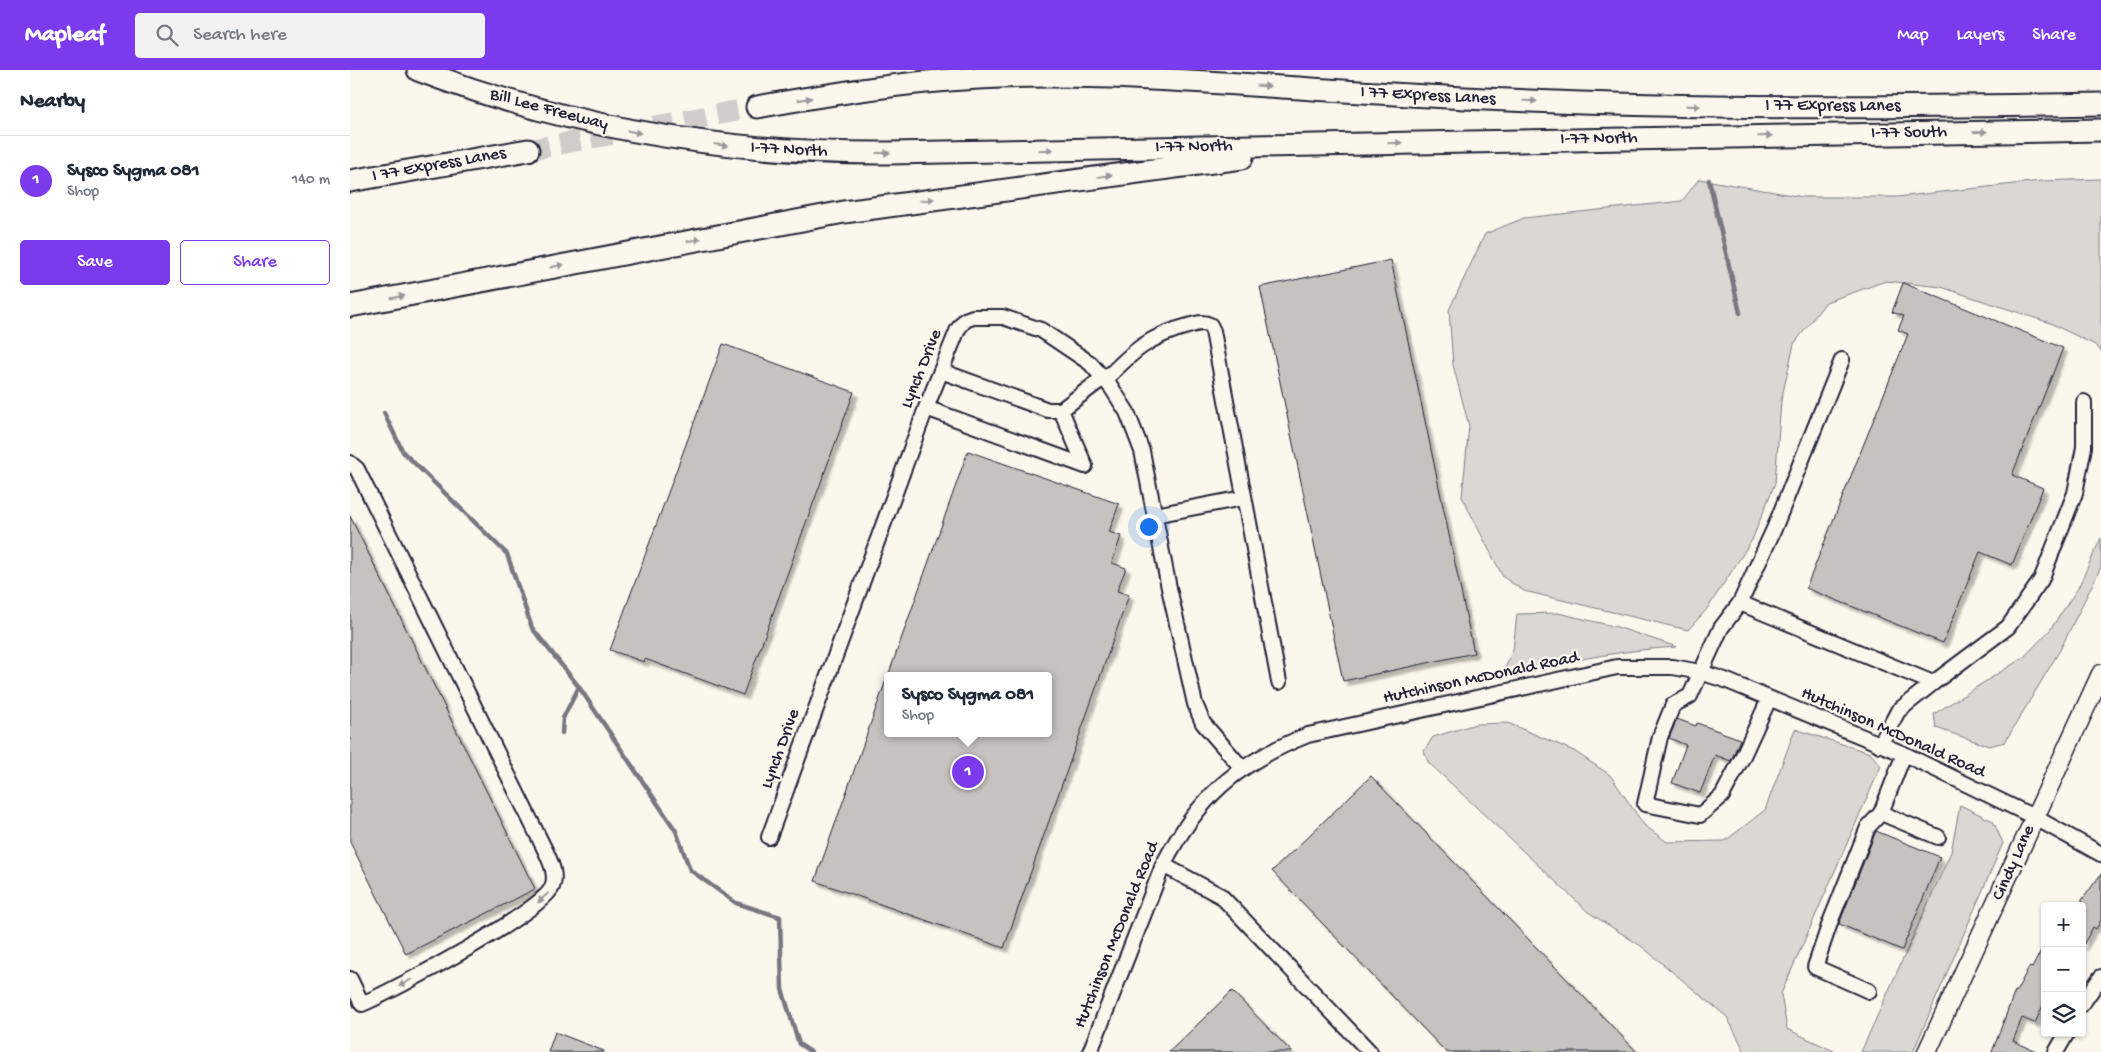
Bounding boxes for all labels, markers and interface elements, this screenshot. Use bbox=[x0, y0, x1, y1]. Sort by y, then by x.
search box bbox=[135, 13, 485, 58]
text: Mapleaf bbox=[25, 21, 105, 50]
icon: search bbox=[153, 21, 181, 49]
text: Search here bbox=[193, 24, 287, 47]
text: Map bbox=[1897, 25, 1929, 46]
text: Layers bbox=[1957, 25, 2004, 46]
text: Share bbox=[2032, 25, 2076, 46]
one-way arrow bbox=[1256, 82, 1272, 90]
street label: I 77 Express Lanes bbox=[1360, 82, 1497, 110]
street label: Bill Lee Freeway bbox=[487, 84, 611, 136]
text: Nearby bbox=[20, 90, 85, 115]
one-way arrow bbox=[797, 94, 813, 102]
street label: I 77 Express Lanes bbox=[1765, 96, 1902, 117]
one-way arrow bbox=[1523, 97, 1539, 105]
one-way arrow bbox=[1685, 102, 1701, 110]
street label: I-77 South bbox=[1871, 122, 1948, 144]
one-way arrow bbox=[627, 128, 643, 136]
street label: I-77 North bbox=[1560, 128, 1638, 150]
one-way arrow bbox=[1972, 128, 1988, 136]
one-way arrow bbox=[1757, 132, 1773, 140]
street label: I-77 North bbox=[1155, 136, 1233, 158]
street label: I-77 North bbox=[750, 137, 829, 163]
one-way arrow bbox=[1387, 139, 1403, 147]
one-way arrow bbox=[713, 141, 729, 149]
street label: I 77 Express Lanes bbox=[371, 143, 509, 187]
one-way arrow bbox=[1038, 146, 1054, 154]
one-way arrow bbox=[875, 149, 891, 157]
text: Sysco Sygma 081 bbox=[67, 160, 199, 183]
text: 1 bbox=[33, 171, 39, 190]
text: 140 m bbox=[292, 171, 330, 190]
one-way arrow bbox=[1097, 172, 1113, 180]
text: Shop bbox=[67, 183, 99, 202]
one-way arrow bbox=[919, 196, 935, 204]
one-way arrow bbox=[687, 236, 702, 244]
button: Save bbox=[20, 240, 170, 285]
button: Share bbox=[180, 240, 330, 285]
one-way arrow bbox=[550, 262, 566, 270]
one-way arrow bbox=[390, 293, 405, 301]
street label: Lynch Drive bbox=[897, 326, 948, 412]
your location bbox=[1136, 514, 1162, 540]
street label: Hutchinson McDonald Road bbox=[1381, 647, 1582, 709]
popup bbox=[884, 672, 1052, 737]
street label: Hutchinson McDonald Road bbox=[1798, 683, 1990, 784]
text: Sysco Sygma 081 bbox=[902, 684, 1034, 707]
street label: Lynch Drive bbox=[757, 706, 805, 792]
text: Shop bbox=[902, 707, 934, 726]
pin: 1 bbox=[952, 753, 984, 791]
street label: Cindy Lane bbox=[1988, 821, 2040, 904]
street label: Hutchinson McDonald Road bbox=[1070, 837, 1165, 1031]
one-way arrow bbox=[536, 892, 549, 903]
map controls bbox=[2041, 902, 2086, 1037]
button: + bbox=[2041, 902, 2086, 947]
button: − bbox=[2041, 947, 2086, 992]
one-way arrow bbox=[398, 979, 413, 987]
button: layers bbox=[2041, 992, 2086, 1037]

